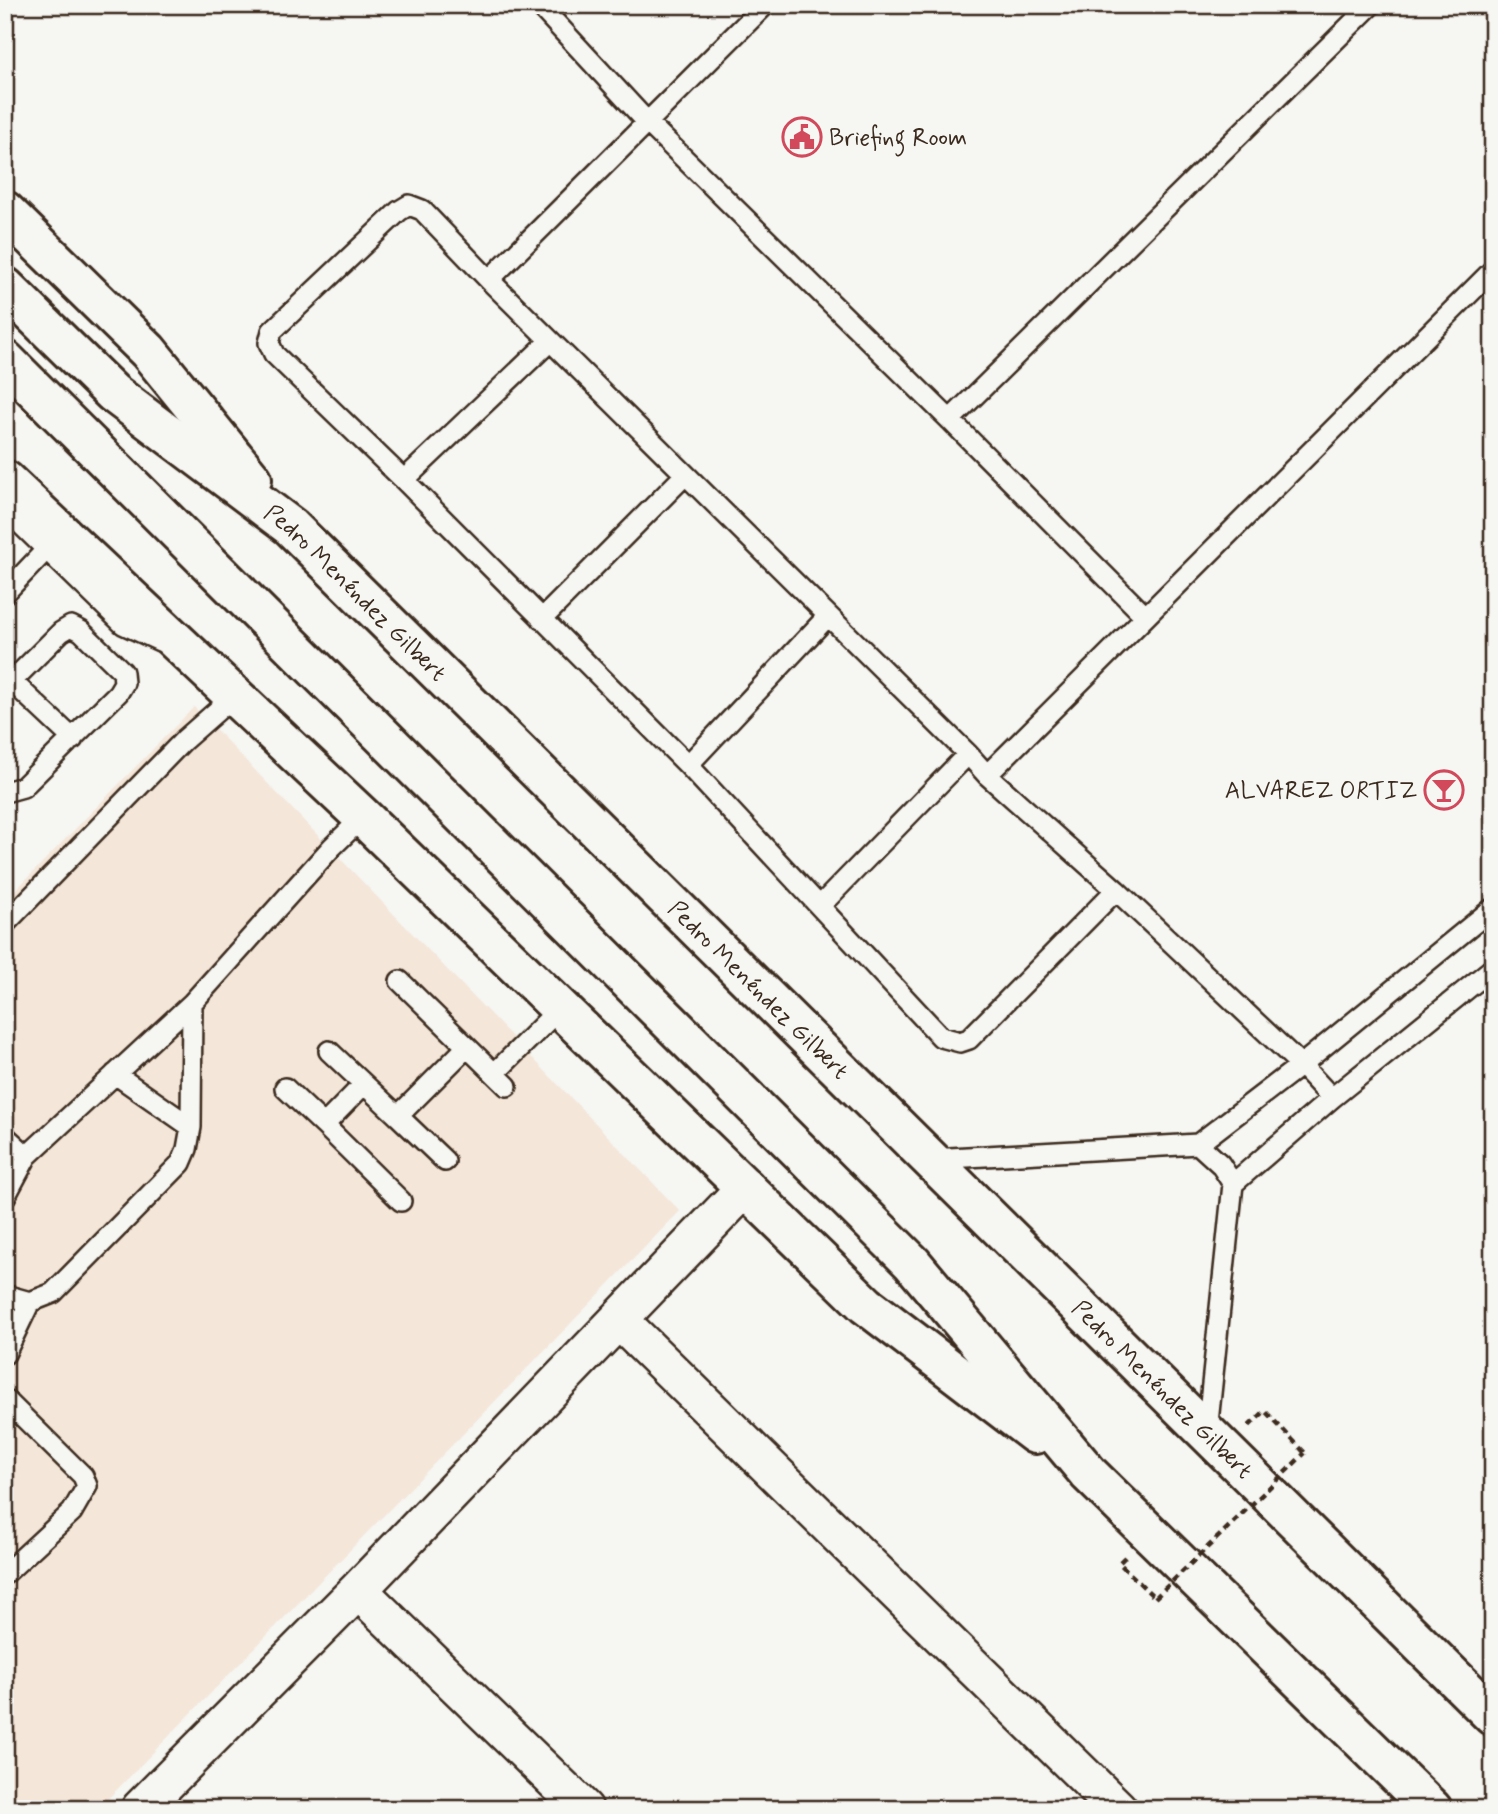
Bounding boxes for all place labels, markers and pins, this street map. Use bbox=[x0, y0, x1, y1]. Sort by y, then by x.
public building icon: Briefing Room bbox=[781, 116, 823, 158]
place label: Briefing Room bbox=[829, 123, 967, 157]
bar icon: ALVAREZ ORTIZ bbox=[1423, 769, 1465, 811]
place label: ALVAREZ ORTIZ bbox=[1225, 776, 1417, 807]

